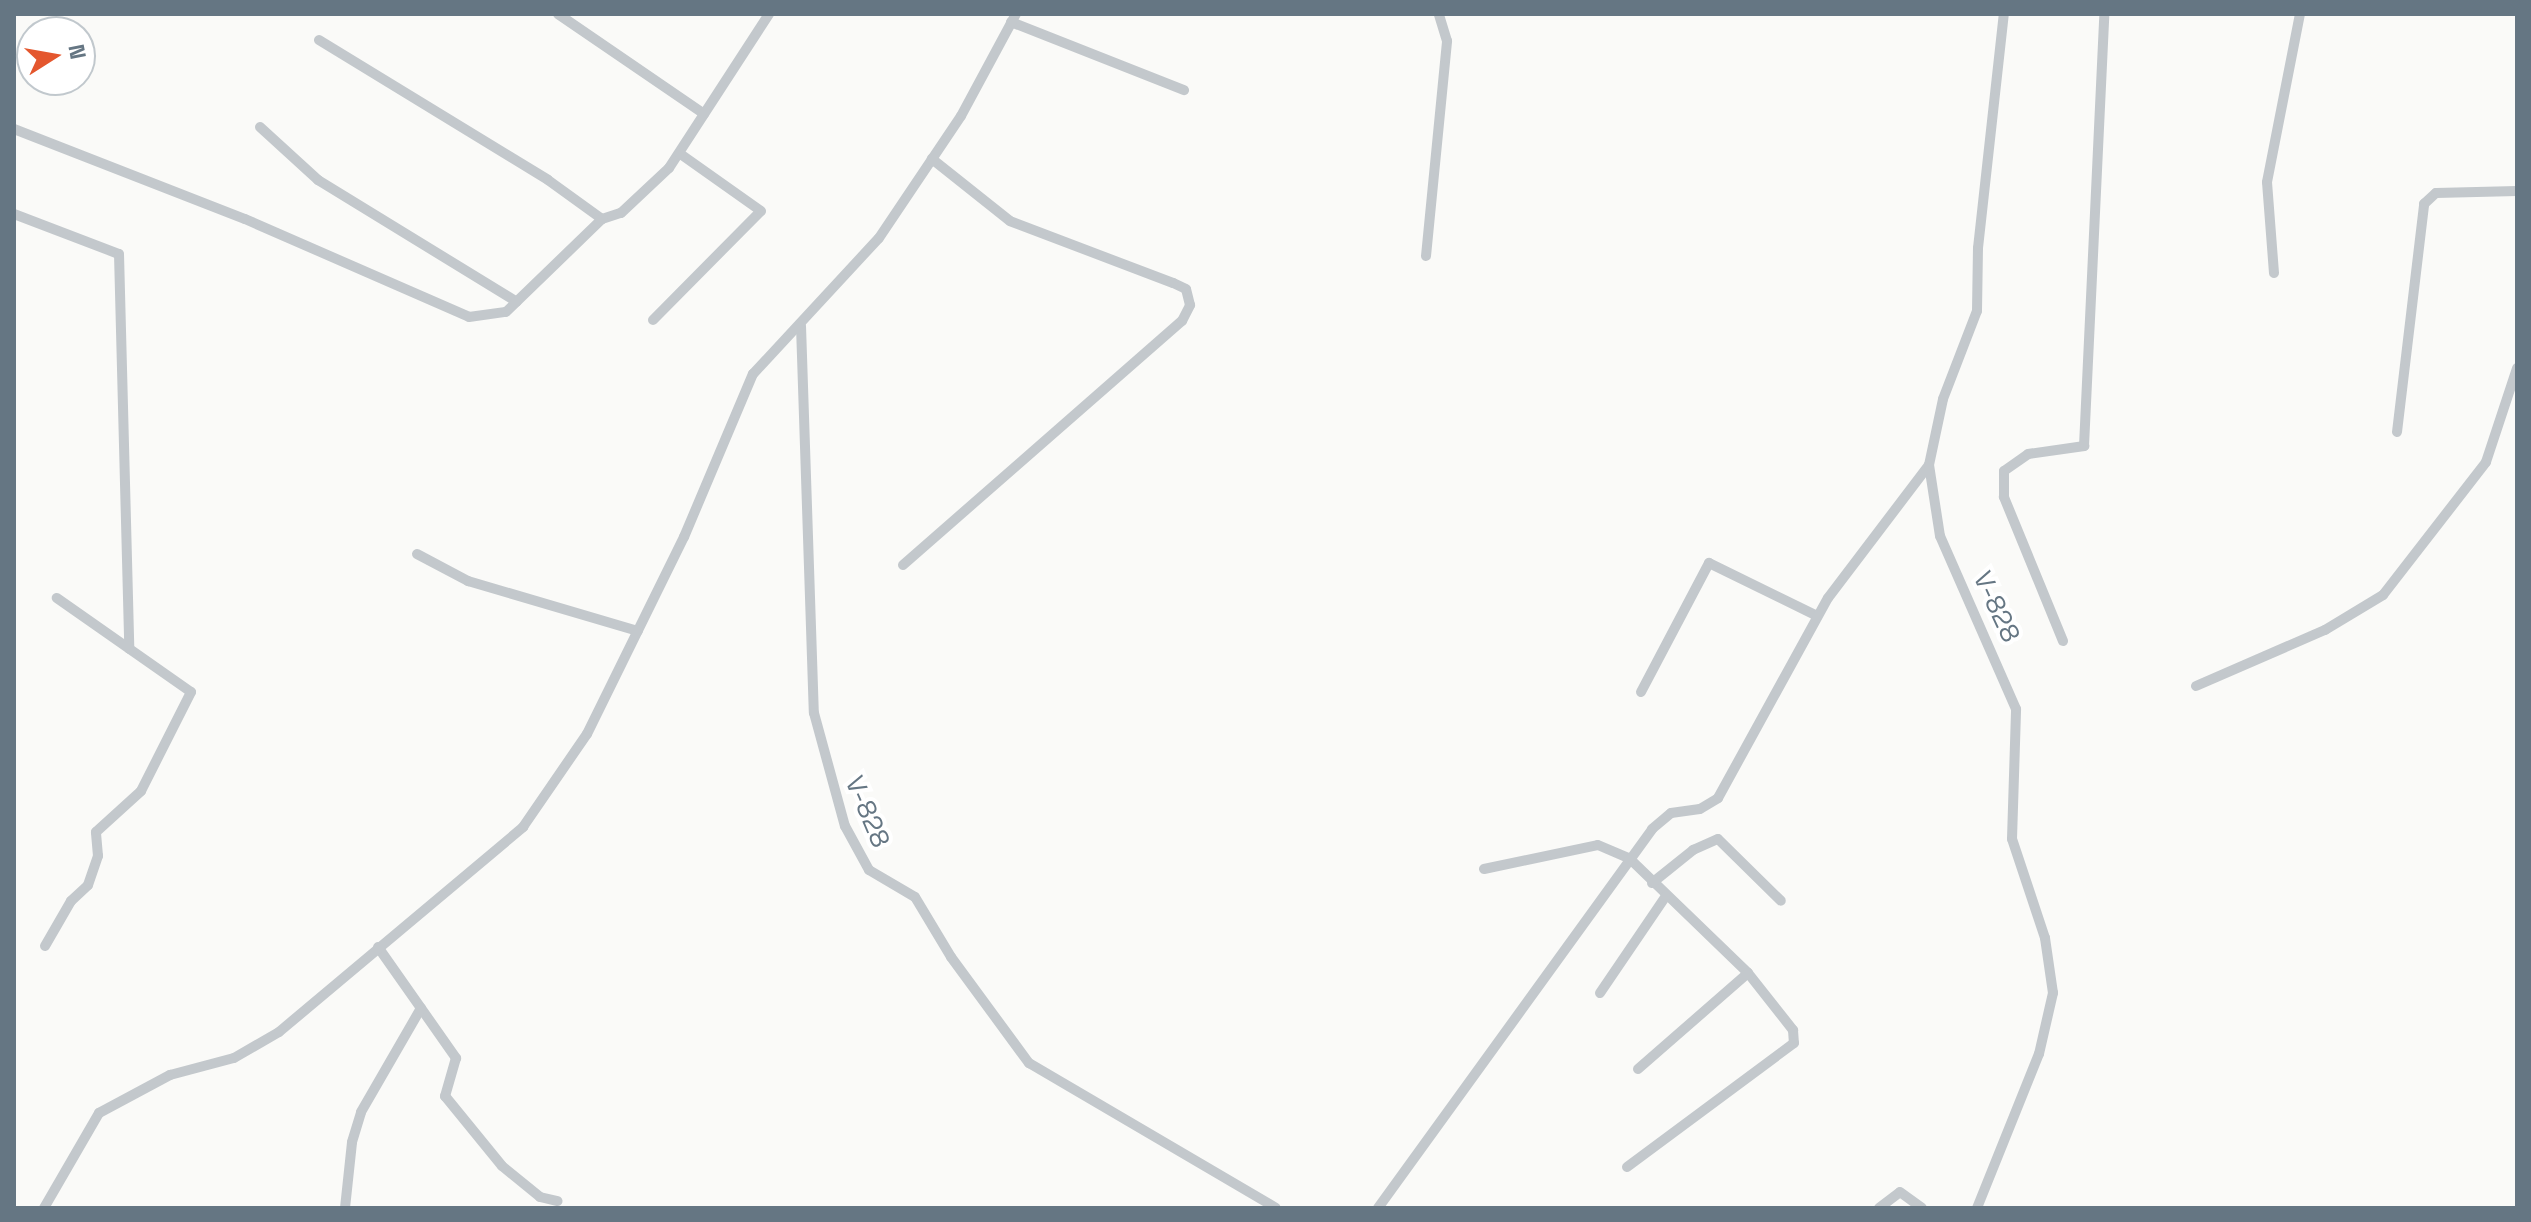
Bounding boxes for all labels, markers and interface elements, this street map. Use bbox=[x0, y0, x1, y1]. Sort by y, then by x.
north arrow bbox=[16, 16, 96, 96]
text: N bbox=[62, 42, 93, 62]
street label: V-828 bbox=[1966, 567, 2026, 647]
street label: V-828 bbox=[838, 772, 896, 852]

